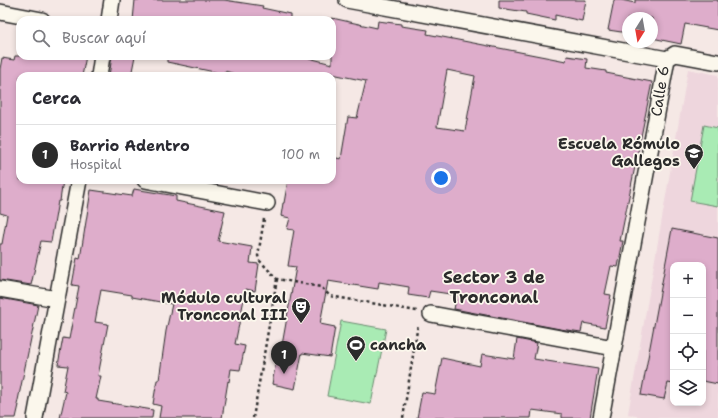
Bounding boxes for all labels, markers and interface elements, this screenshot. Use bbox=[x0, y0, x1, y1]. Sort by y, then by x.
north arrow bbox=[622, 12, 658, 48]
search box bbox=[16, 16, 336, 60]
icon: search bbox=[30, 27, 52, 49]
text: Buscar aquí bbox=[62, 28, 146, 48]
street label: Calle 6 bbox=[646, 64, 674, 118]
text: Cerca bbox=[32, 87, 81, 109]
place label: Escuela Rómulo Gallegos bbox=[558, 134, 680, 171]
text: Barrio Adentro bbox=[70, 136, 190, 156]
school or university icon: Escuela Rómulo Gallegos bbox=[683, 142, 705, 170]
text: 1 bbox=[42, 146, 48, 163]
text: 100 m bbox=[281, 146, 320, 163]
text: Hospital bbox=[70, 156, 121, 173]
your location bbox=[431, 168, 451, 188]
map controls bbox=[670, 262, 706, 406]
button: + bbox=[670, 262, 706, 298]
district label: Sector 3 de Tronconal bbox=[443, 266, 545, 308]
place label: Módulo cultural Tronconal III bbox=[161, 288, 287, 325]
theatre icon: Módulo cultural Tronconal III bbox=[290, 296, 312, 324]
button: − bbox=[670, 298, 706, 334]
sports icon: cancha bbox=[345, 334, 367, 362]
button: locate bbox=[670, 334, 706, 370]
place label: cancha bbox=[370, 335, 427, 355]
pin: 1 bbox=[271, 341, 297, 374]
button: layers bbox=[670, 370, 706, 406]

